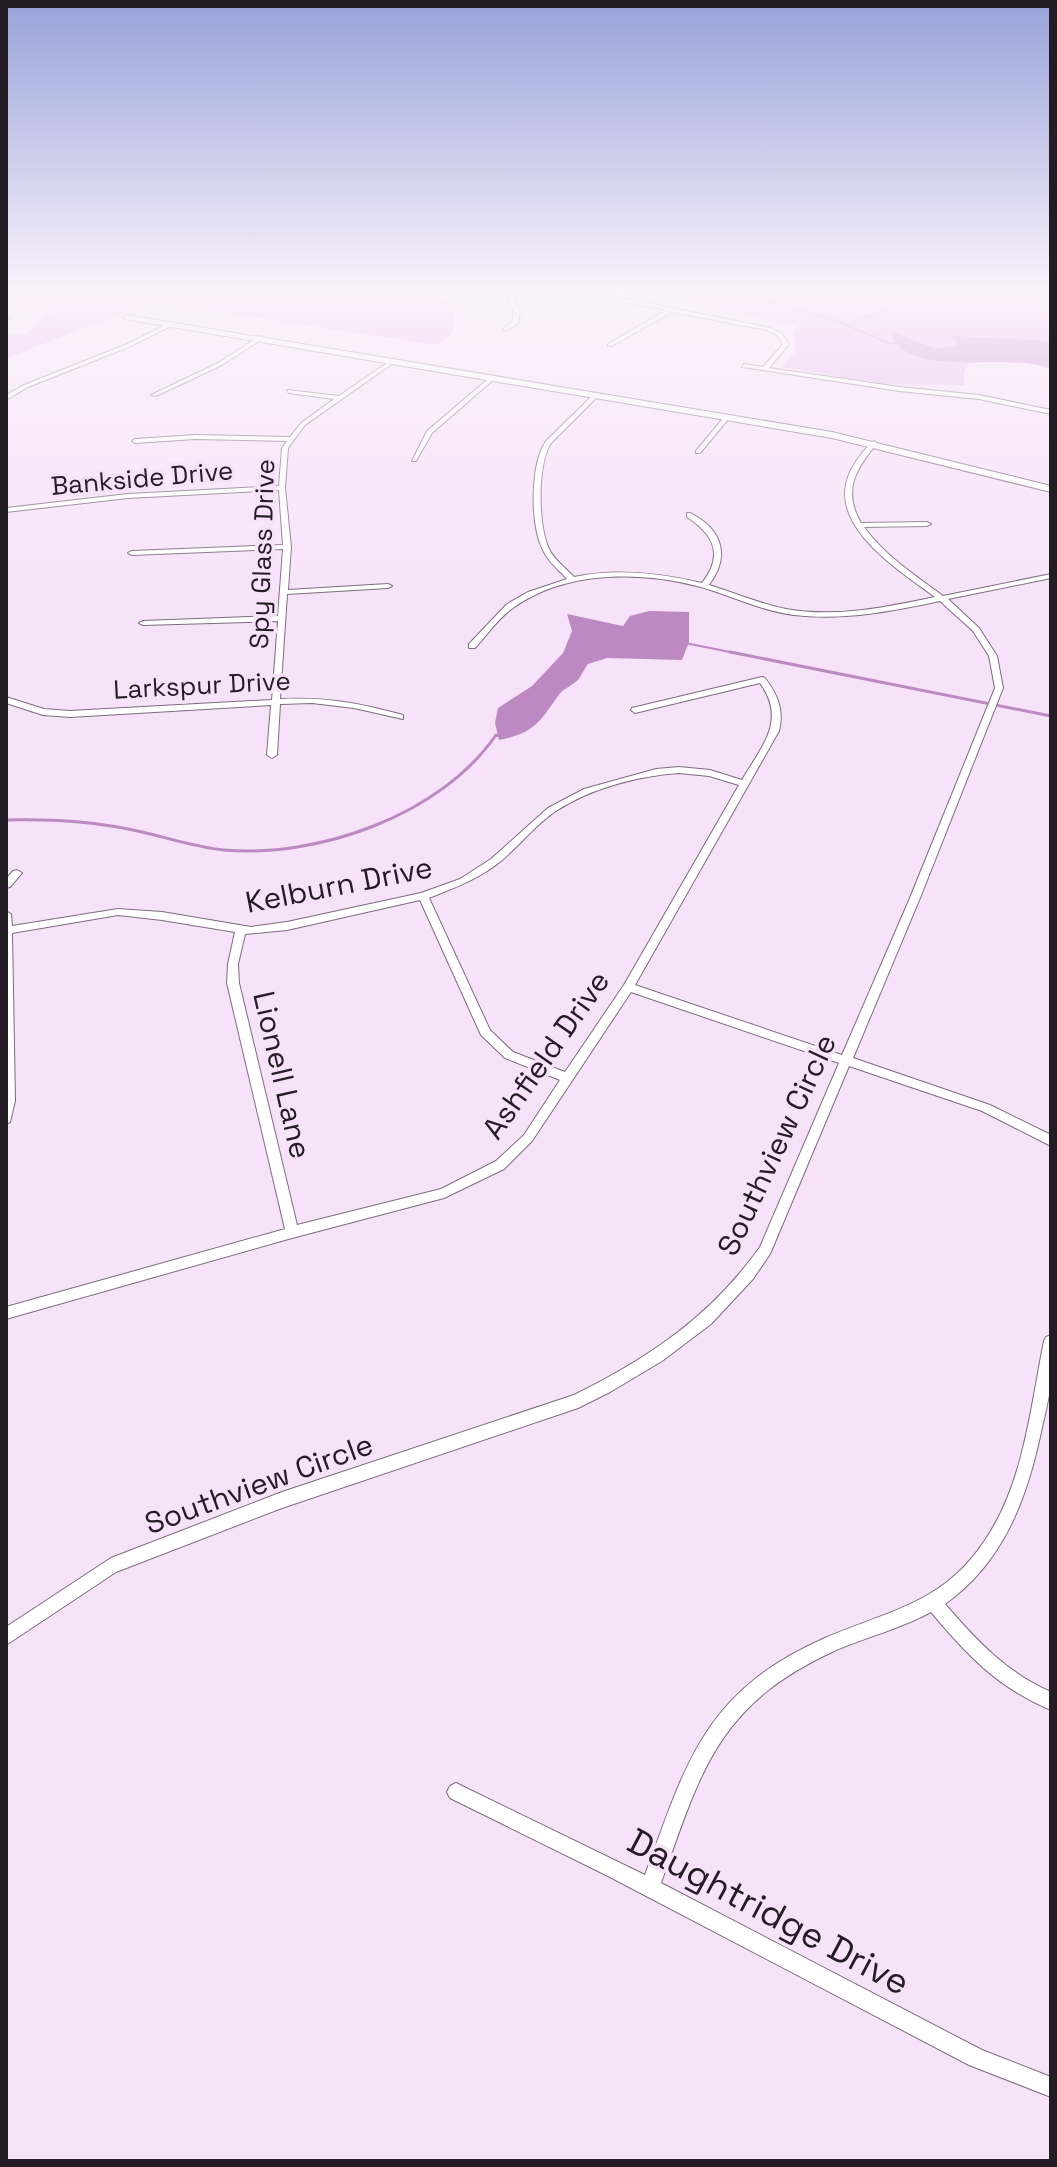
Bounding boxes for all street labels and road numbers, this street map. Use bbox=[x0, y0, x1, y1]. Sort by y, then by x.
street label: Bankside Drive bbox=[49, 453, 235, 503]
street label: Spy Glass Drive bbox=[242, 458, 282, 650]
street label: Larkspur Drive bbox=[112, 663, 292, 707]
street label: Kelburn Drive bbox=[242, 847, 436, 922]
street label: Ashfield Drive bbox=[473, 963, 618, 1146]
street label: Lionell Lane bbox=[244, 987, 321, 1162]
street label: Southview Circle bbox=[708, 1028, 845, 1262]
street label: Southview Circle bbox=[139, 1424, 378, 1543]
street label: Daughtridge Drive bbox=[620, 1818, 917, 2006]

